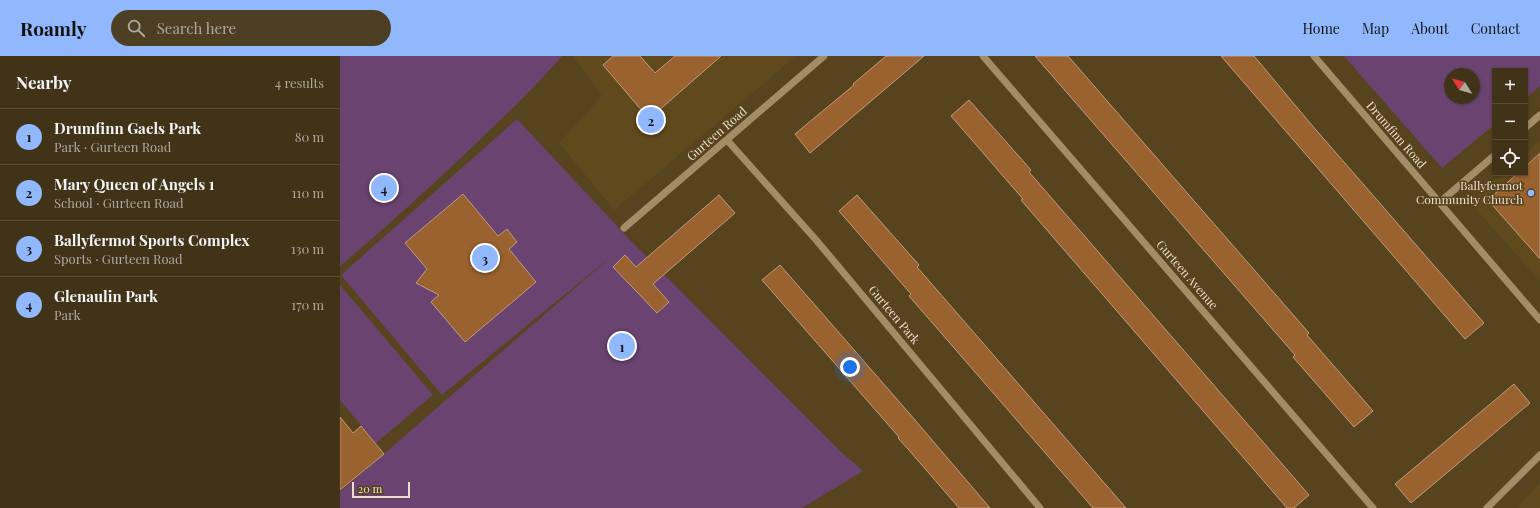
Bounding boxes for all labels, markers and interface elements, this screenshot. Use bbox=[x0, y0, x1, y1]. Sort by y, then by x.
search box bbox=[111, 10, 391, 46]
text: Roamly bbox=[20, 15, 87, 41]
icon: search bbox=[125, 17, 147, 39]
text: Search here bbox=[157, 18, 236, 38]
text: Home bbox=[1302, 19, 1340, 38]
text: Map bbox=[1362, 19, 1389, 38]
text: About bbox=[1411, 19, 1449, 38]
text: Contact bbox=[1471, 19, 1520, 38]
north arrow bbox=[1444, 68, 1480, 104]
map controls bbox=[1492, 68, 1528, 176]
button: + bbox=[1492, 68, 1528, 104]
text: Nearby bbox=[16, 71, 71, 93]
text: 4 results bbox=[275, 74, 324, 91]
street label: Drumfinn Road bbox=[1363, 98, 1430, 171]
street label: Gurteen Road bbox=[683, 103, 750, 164]
button: − bbox=[1492, 104, 1528, 140]
pin: 2 bbox=[638, 105, 664, 135]
text: Drumfinn Gaels Park bbox=[54, 118, 201, 138]
text: 1 bbox=[27, 128, 31, 145]
text: 80 m bbox=[295, 128, 324, 145]
text: Park · Gurteen Road bbox=[54, 138, 171, 155]
button: locate bbox=[1492, 140, 1528, 176]
pin: 4 bbox=[371, 173, 397, 203]
text: Mary Queen of Angels 1 bbox=[54, 174, 214, 194]
place label: Ballyfermot Community Church bbox=[1416, 177, 1524, 207]
text: 2 bbox=[26, 184, 32, 201]
text: 110 m bbox=[292, 184, 324, 201]
marker: Ballyfermot Community Church bbox=[1526, 188, 1536, 198]
text: School · Gurteen Road bbox=[54, 194, 184, 211]
text: Ballyfermot Sports Complex bbox=[54, 230, 250, 250]
street label: Gurteen Avenue bbox=[1153, 236, 1222, 312]
text: 3 bbox=[26, 240, 32, 257]
text: 130 m bbox=[291, 240, 324, 257]
pin: 3 bbox=[472, 243, 498, 273]
text: Sports · Gurteen Road bbox=[54, 250, 183, 267]
street label: Gurteen Park bbox=[866, 282, 924, 347]
text: Glenaulin Park bbox=[54, 286, 158, 306]
text: 4 bbox=[26, 296, 32, 313]
text: 170 m bbox=[291, 296, 324, 313]
text: Park bbox=[54, 306, 81, 323]
pin: 1 bbox=[609, 331, 635, 361]
your location bbox=[840, 357, 860, 377]
scale bar bbox=[352, 480, 410, 499]
text: 20 m bbox=[358, 481, 382, 496]

